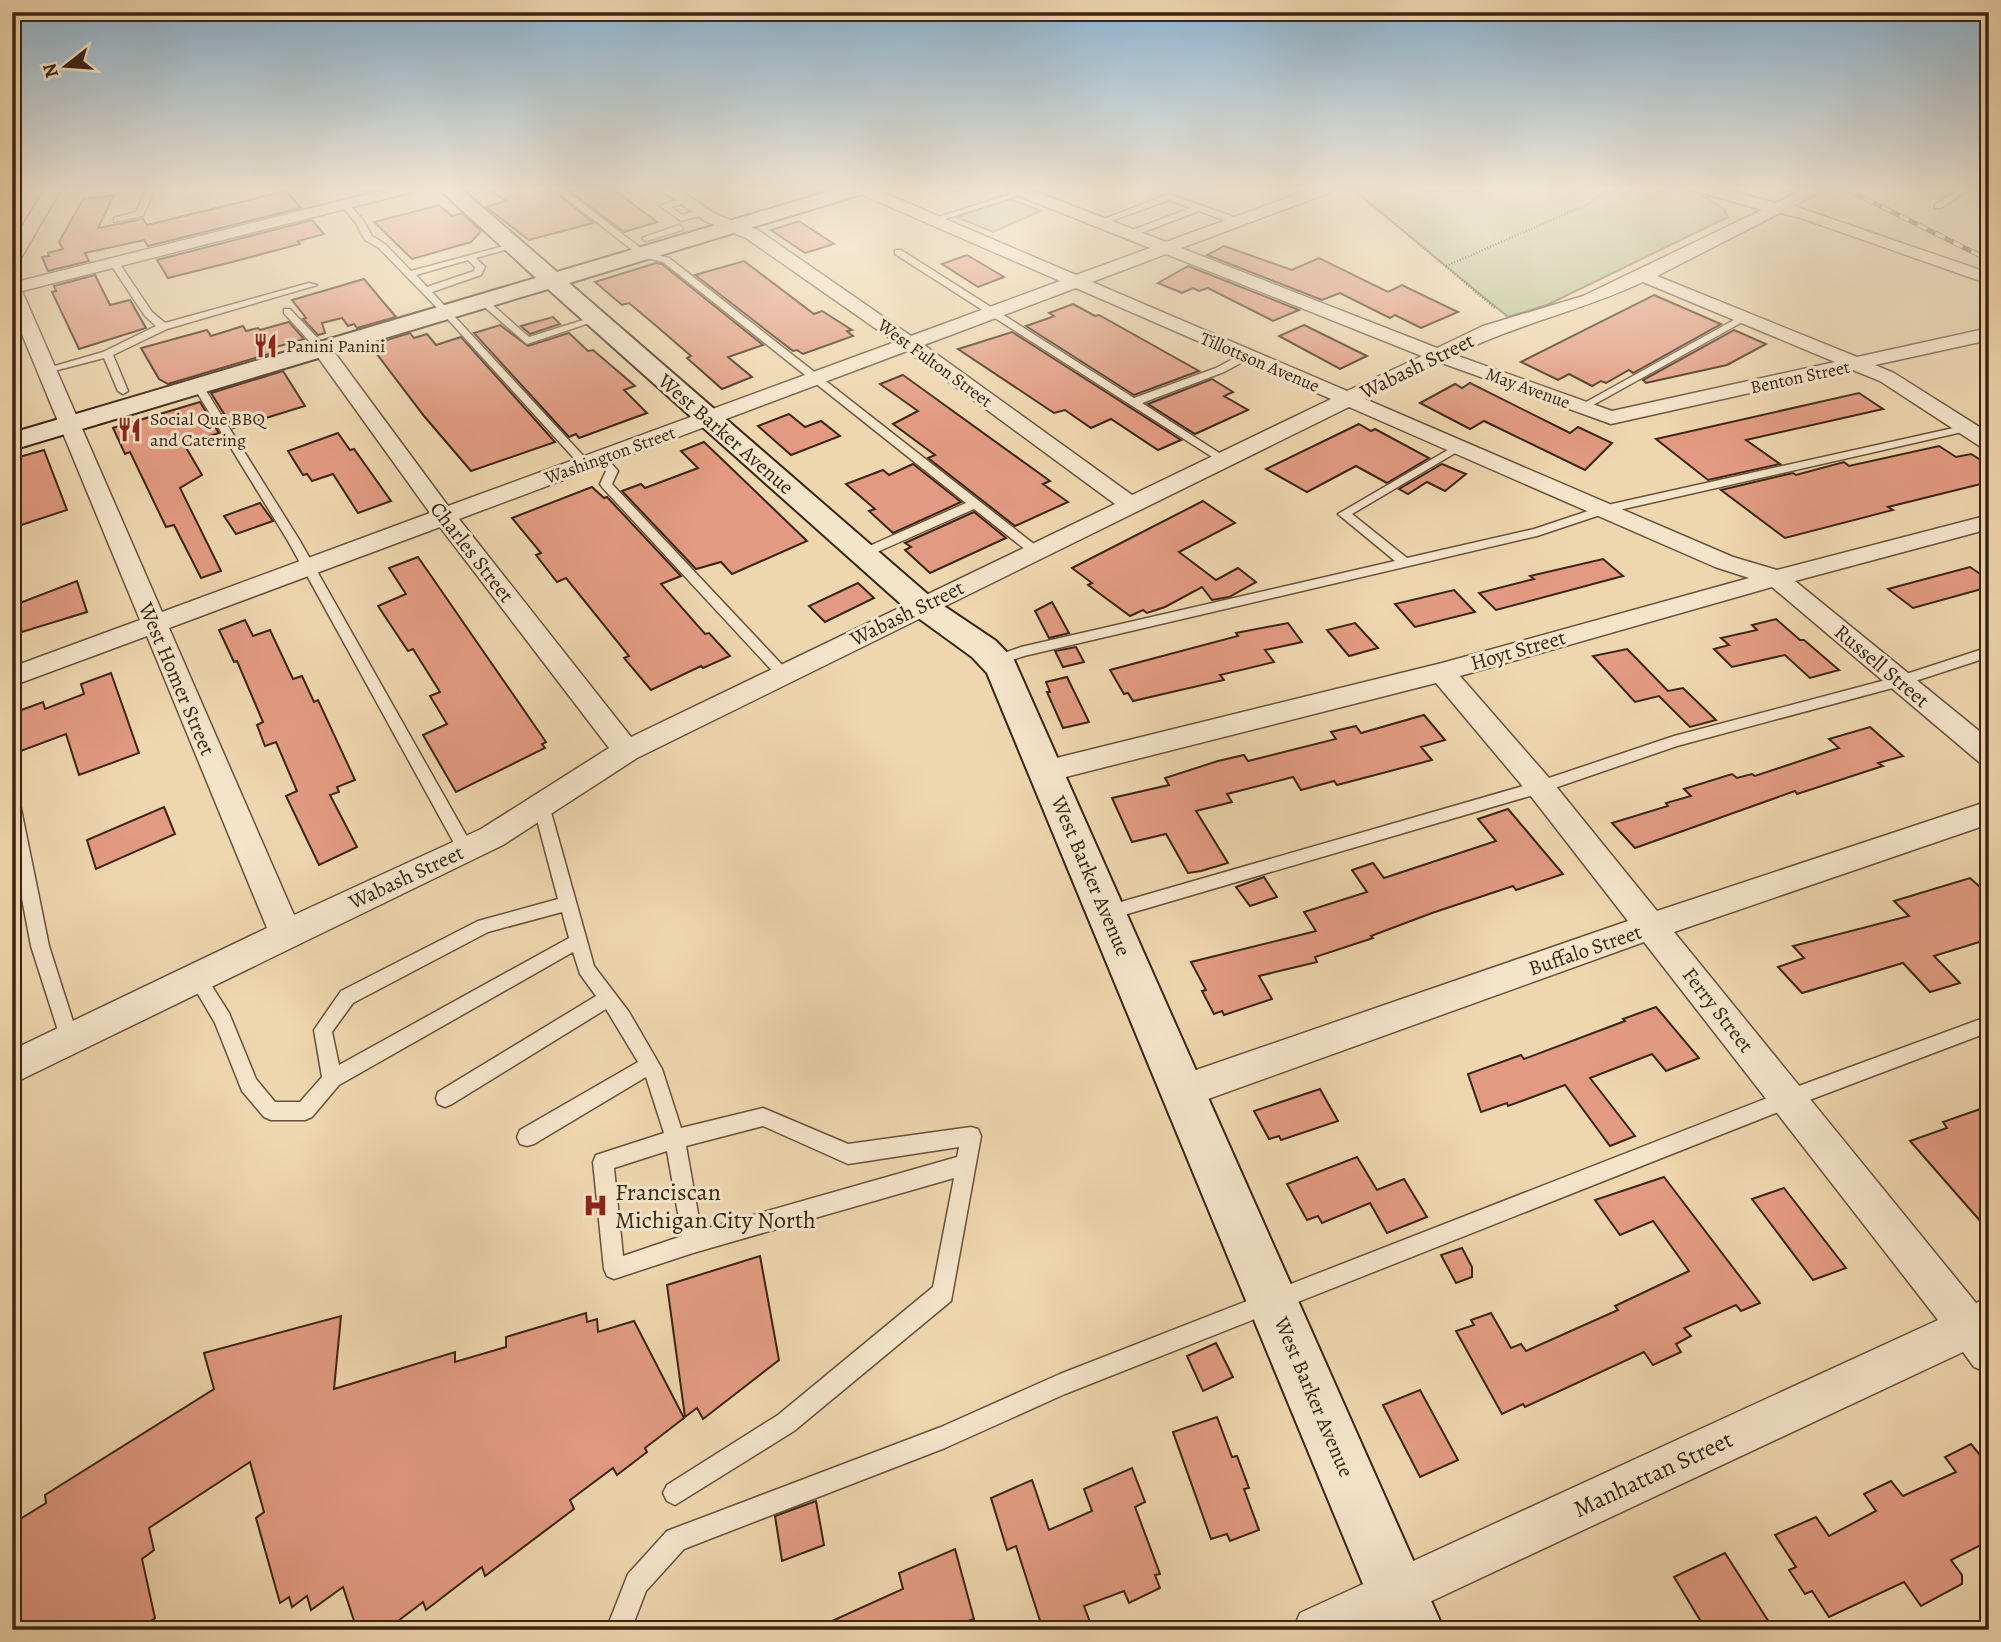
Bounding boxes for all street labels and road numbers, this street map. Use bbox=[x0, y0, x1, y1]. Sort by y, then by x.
street label: West Fulton Street bbox=[872, 313, 997, 413]
street label: Tillottson Avenue bbox=[1197, 326, 1323, 398]
street label: Wabash Street bbox=[1354, 326, 1479, 406]
street label: Benton Street bbox=[1748, 355, 1852, 399]
street label: May Avenue bbox=[1482, 362, 1574, 414]
street label: West Barker Avenue bbox=[651, 367, 800, 501]
street label: Washington Street bbox=[541, 420, 679, 490]
street label: Charles Street bbox=[424, 496, 520, 608]
street label: Wabash Street bbox=[844, 573, 969, 653]
street label: West Homer Street bbox=[132, 597, 222, 760]
street label: Russell Street bbox=[1829, 618, 1935, 714]
street label: Hoyt Street bbox=[1467, 623, 1569, 677]
street label: West Barker Avenue bbox=[1044, 791, 1137, 960]
street label: Wabash Street bbox=[343, 838, 468, 916]
street label: Buffalo Street bbox=[1525, 918, 1645, 982]
street label: Ferry Street bbox=[1676, 962, 1760, 1058]
street label: West Barker Avenue bbox=[1267, 1312, 1360, 1481]
street label: Manhattan Street bbox=[1568, 1423, 1738, 1525]

